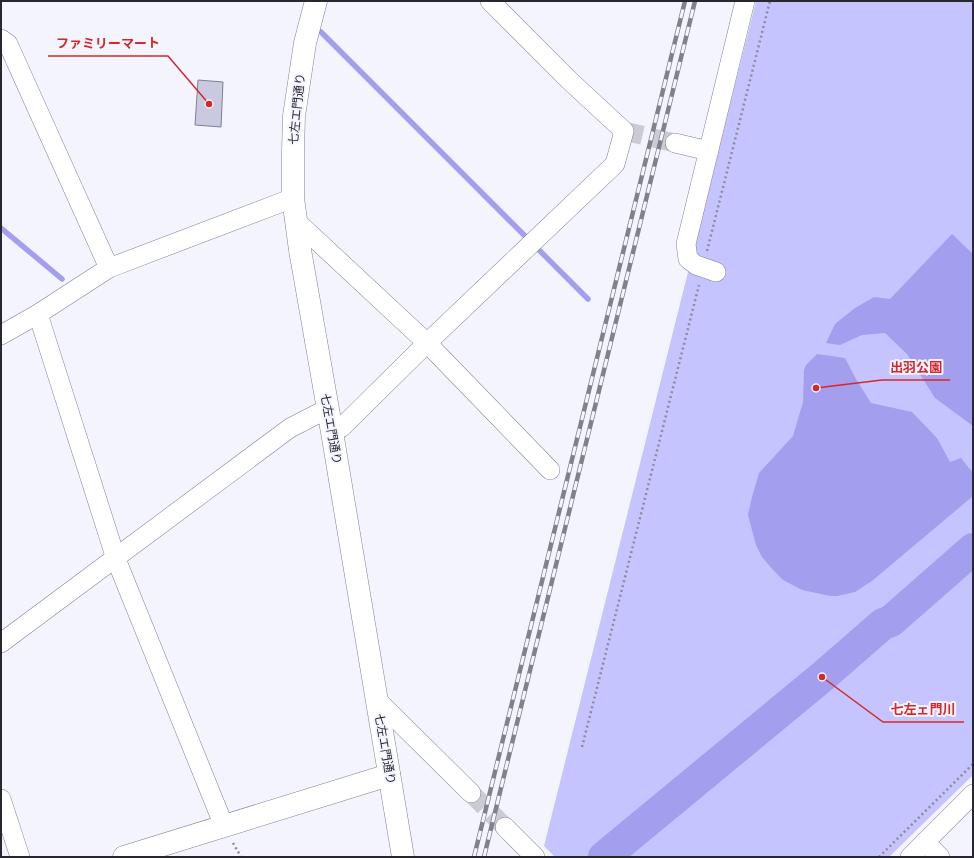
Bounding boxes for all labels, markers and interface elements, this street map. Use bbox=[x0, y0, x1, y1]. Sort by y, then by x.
callout: ファミリーマート bbox=[48, 31, 168, 56]
text: ファミリーマート bbox=[56, 36, 160, 51]
street label: 七左エ門通り bbox=[286, 72, 308, 146]
callout: 出羽公園 bbox=[882, 355, 950, 380]
text: 出羽公園 bbox=[890, 360, 942, 375]
street label: 七左エ門通り bbox=[318, 392, 344, 466]
callout: 七左ェ門川 bbox=[883, 697, 964, 722]
text: 七左ェ門川 bbox=[890, 702, 956, 717]
street label: 七左エ門通り bbox=[372, 712, 398, 786]

